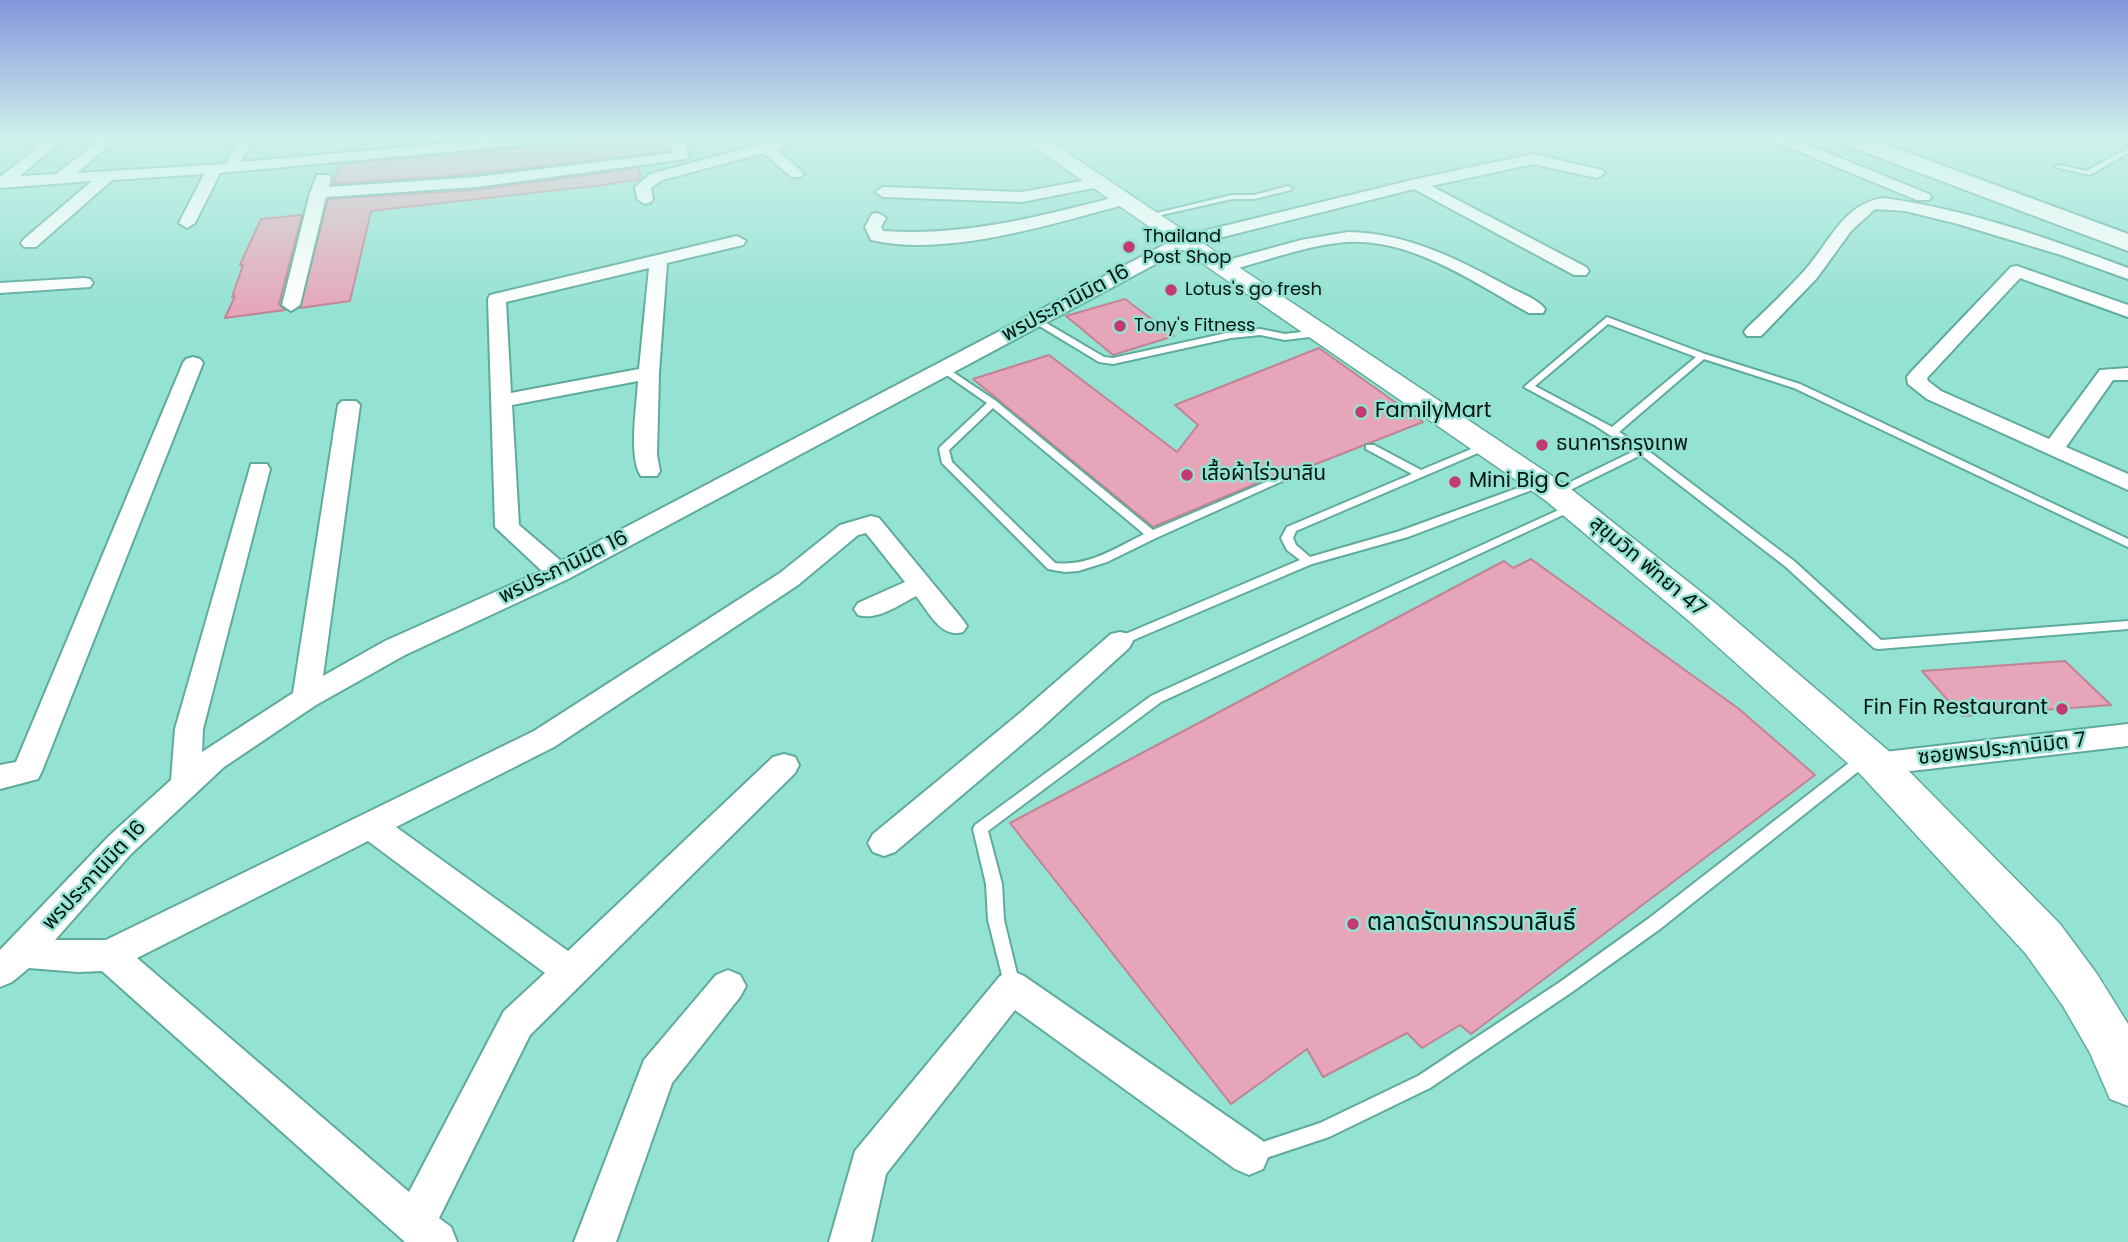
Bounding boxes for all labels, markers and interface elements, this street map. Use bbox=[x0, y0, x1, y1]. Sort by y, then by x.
place label: Thailand Post Shop bbox=[1143, 226, 1231, 268]
marker: Thailand Post Shop bbox=[1121, 239, 1137, 255]
street label: พรประภานิมิต 16 bbox=[998, 260, 1134, 348]
place label: Lotus's go fresh bbox=[1185, 279, 1322, 301]
marker: Lotus's go fresh bbox=[1163, 282, 1179, 298]
place label: Tony's Fitness bbox=[1134, 315, 1255, 337]
marker: Tony's Fitness bbox=[1112, 318, 1128, 334]
place label: FamilyMart bbox=[1375, 399, 1491, 425]
marker: FamilyMart bbox=[1353, 404, 1369, 420]
place label: ธนาคารกรุงเทพ bbox=[1556, 432, 1688, 458]
marker: ธนาคารกรุงเทพ bbox=[1534, 437, 1550, 453]
place label: เสื้อผ้าไร่วนาสิน bbox=[1201, 462, 1326, 488]
marker: เสื้อผ้าไร่วนาสิน bbox=[1179, 467, 1195, 483]
place label: Mini Big C bbox=[1469, 469, 1571, 495]
marker: Mini Big C bbox=[1447, 474, 1463, 490]
street label: สุขุมวิท พัทยา 47 bbox=[1584, 511, 1710, 623]
street label: พรประภานิมิต 16 bbox=[495, 526, 633, 610]
place label: Fin Fin Restaurant bbox=[1863, 696, 2048, 722]
marker: Fin Fin Restaurant bbox=[2054, 701, 2070, 717]
street label: ซอยพรประภานิมิต 7 bbox=[1917, 729, 2087, 771]
street label: พรประภานิมิต 16 bbox=[38, 816, 152, 936]
place label: ตลาดรัตนากรวนาสินธิ์ bbox=[1367, 910, 1576, 938]
marker: ตลาดรัตนากรวนาสินธิ์ bbox=[1345, 916, 1361, 932]

